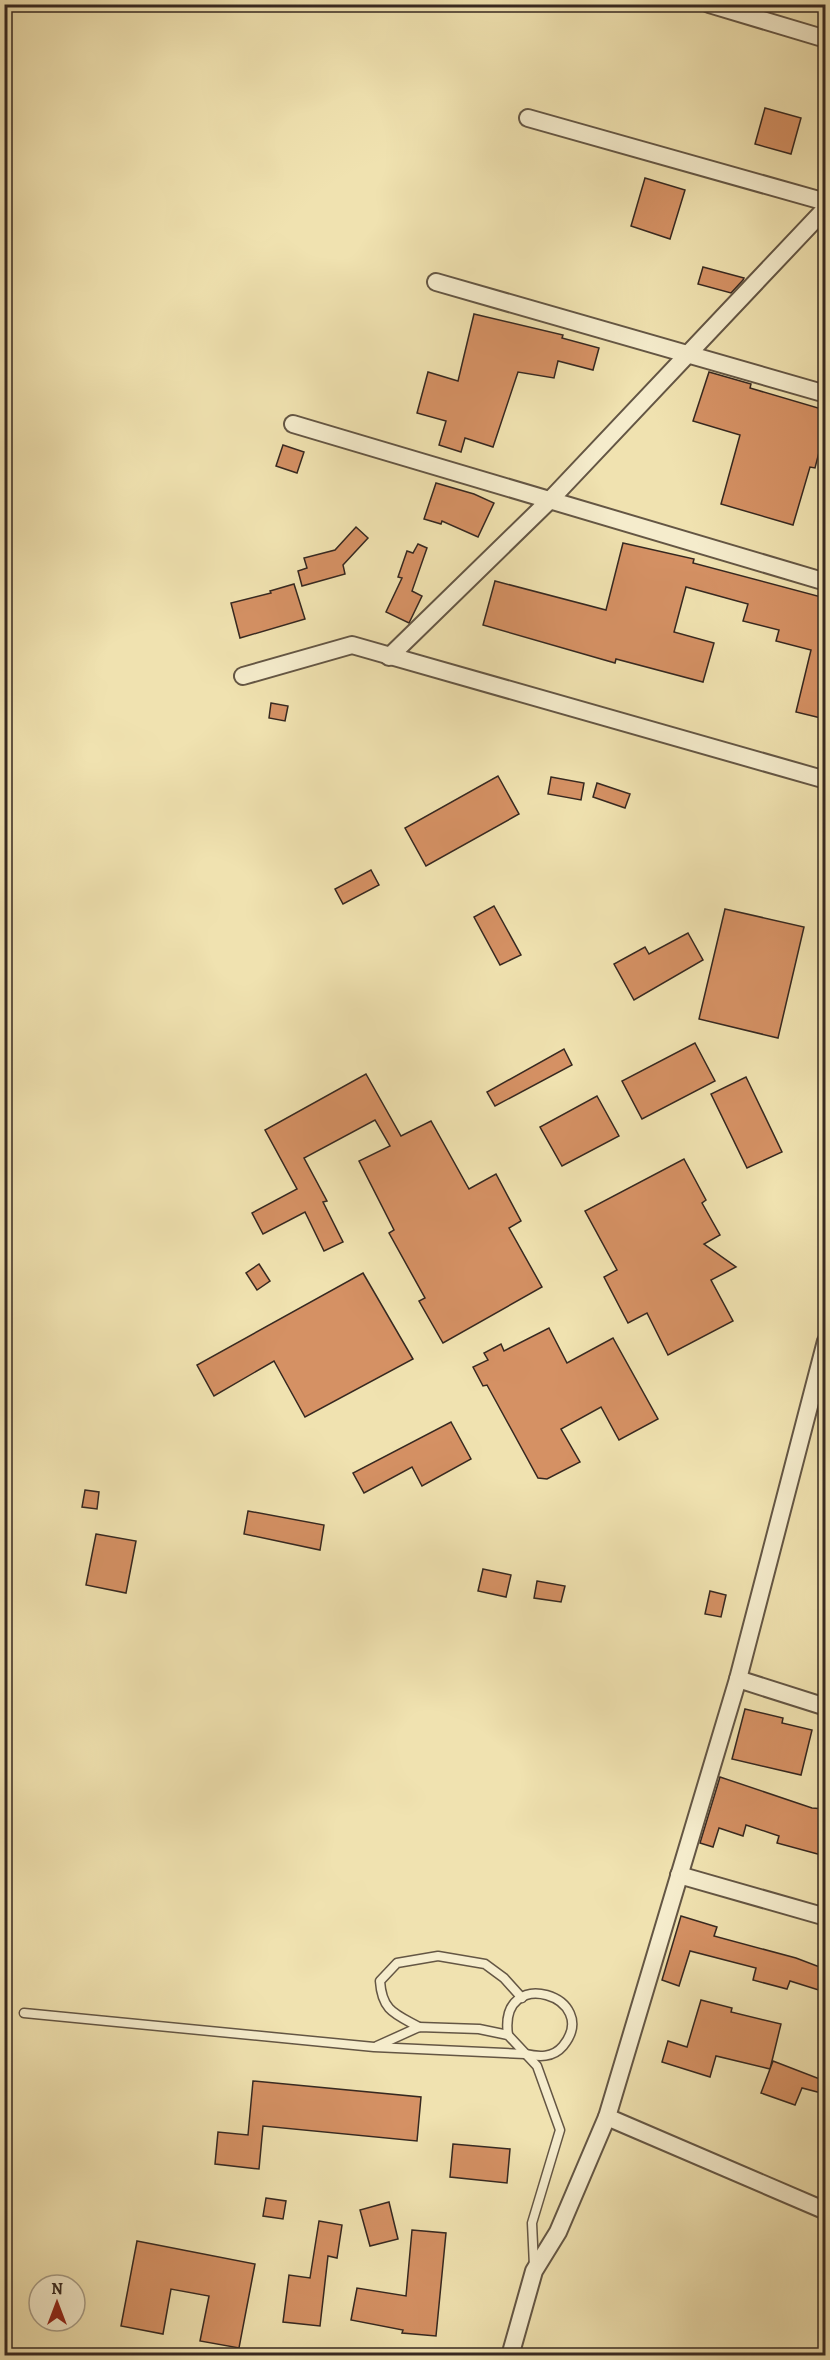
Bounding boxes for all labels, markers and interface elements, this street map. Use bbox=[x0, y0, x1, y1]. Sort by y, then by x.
north arrow bbox=[27, 2273, 87, 2333]
text: N bbox=[51, 2278, 63, 2300]

